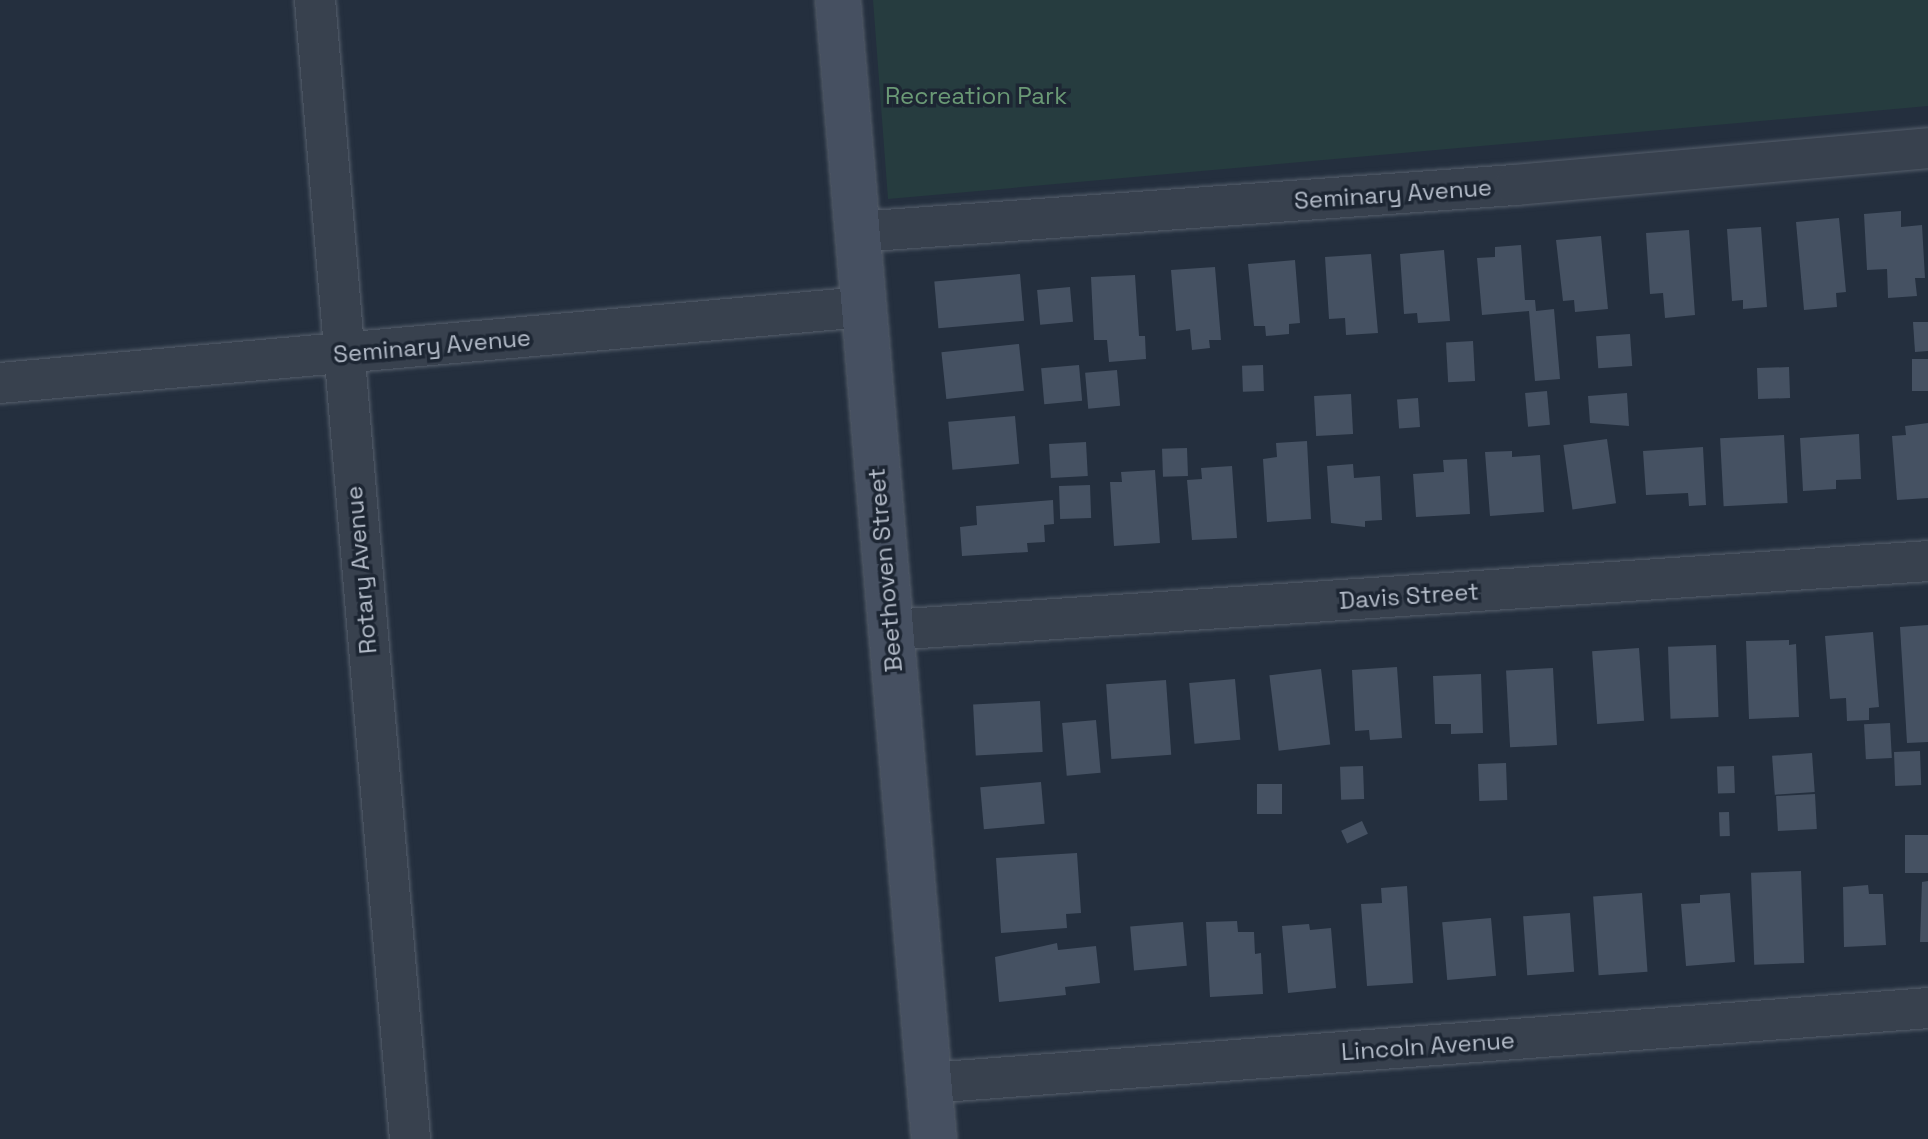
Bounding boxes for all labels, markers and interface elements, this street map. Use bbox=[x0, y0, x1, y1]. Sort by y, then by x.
park label: Recreation Park bbox=[885, 82, 1067, 110]
street label: Seminary Avenue bbox=[1293, 173, 1493, 215]
street label: Seminary Avenue bbox=[332, 323, 532, 369]
street label: Beethoven Street bbox=[862, 467, 908, 673]
street label: Rotary Avenue bbox=[339, 485, 383, 655]
street label: Davis Street bbox=[1338, 577, 1480, 615]
street label: Lincoln Avenue bbox=[1340, 1026, 1516, 1066]

